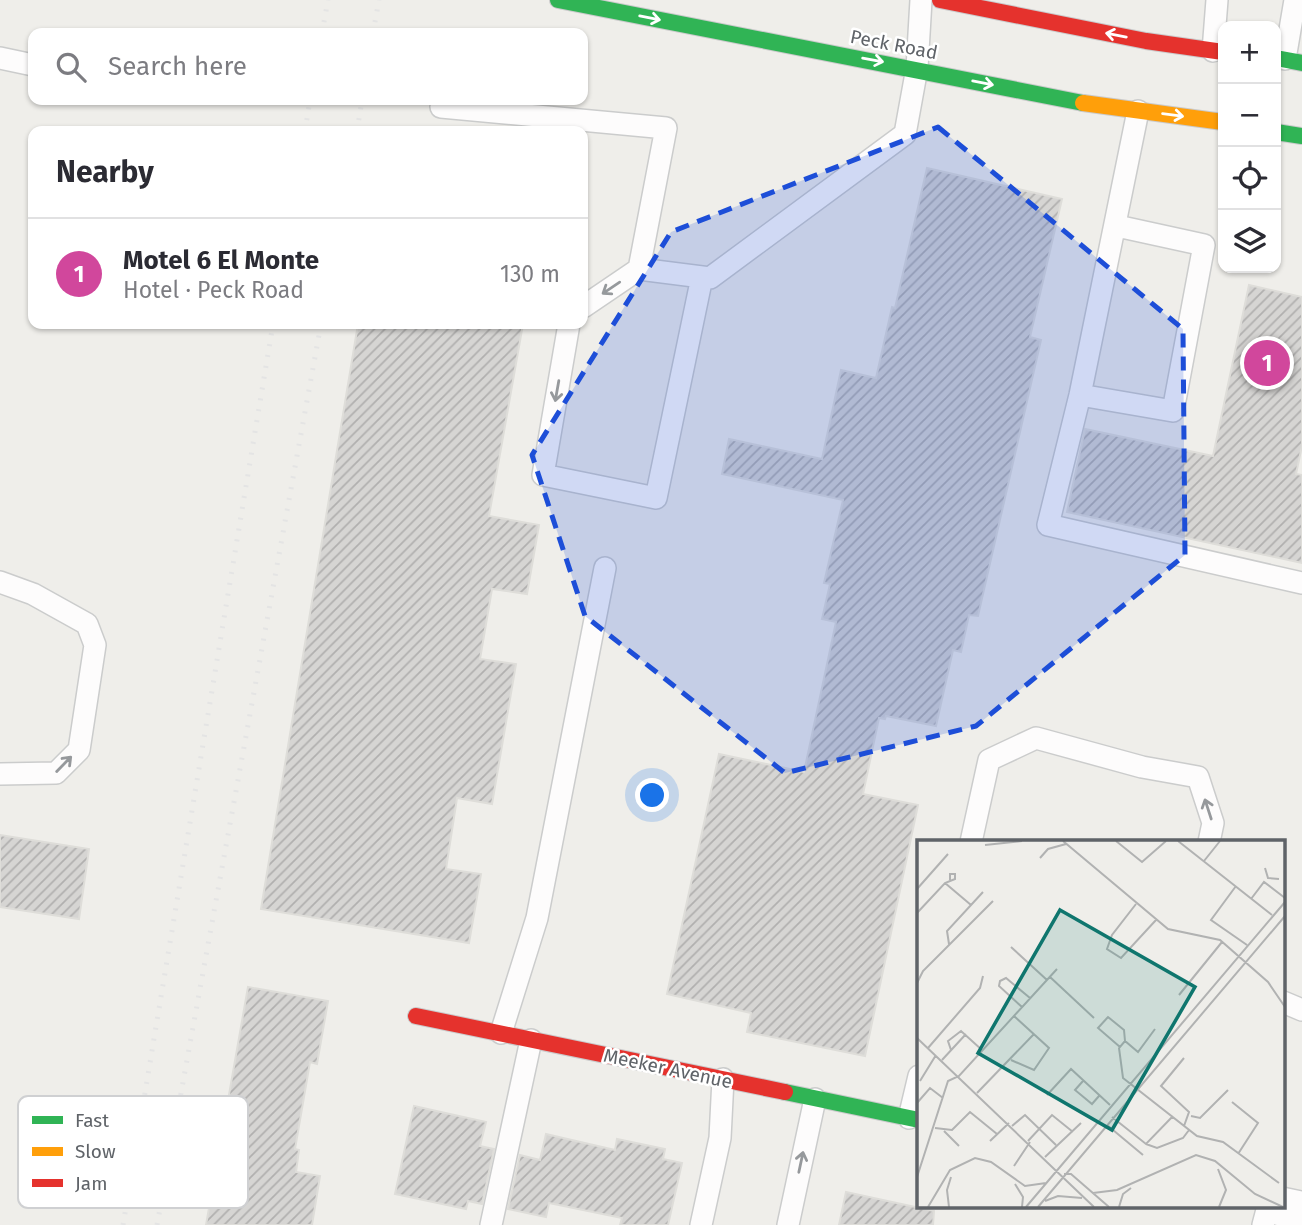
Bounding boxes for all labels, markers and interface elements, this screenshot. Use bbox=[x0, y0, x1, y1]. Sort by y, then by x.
one-way arrow bbox=[638, 11, 661, 25]
map controls bbox=[1218, 21, 1281, 273]
button: + bbox=[1218, 21, 1281, 84]
street label: Peck Road bbox=[848, 25, 940, 64]
search box bbox=[28, 28, 588, 105]
one-way arrow bbox=[1105, 28, 1128, 42]
icon: search bbox=[52, 48, 90, 86]
text: Search here bbox=[108, 51, 247, 82]
one-way arrow bbox=[861, 54, 884, 68]
one-way arrow bbox=[971, 76, 994, 90]
button: − bbox=[1218, 84, 1281, 147]
one-way arrow bbox=[1162, 109, 1184, 122]
button: locate bbox=[1218, 147, 1281, 210]
text: Nearby bbox=[56, 154, 154, 190]
button: layers bbox=[1218, 210, 1281, 273]
text: Motel 6 El Monte bbox=[123, 245, 319, 276]
text: 1 bbox=[74, 260, 84, 288]
text: 130 m bbox=[500, 260, 560, 288]
text: Hotel · Peck Road bbox=[123, 276, 304, 304]
one-way arrow bbox=[602, 281, 621, 295]
pin: 1 bbox=[1244, 337, 1290, 389]
one-way arrow bbox=[550, 379, 563, 402]
one-way arrow bbox=[56, 756, 73, 773]
your location bbox=[635, 778, 669, 812]
one-way arrow bbox=[1201, 798, 1214, 820]
inset map bbox=[917, 840, 1284, 1208]
street label: Meeker Avenue bbox=[602, 1044, 734, 1093]
legend bbox=[18, 1096, 248, 1208]
text: Fast bbox=[75, 1109, 109, 1132]
text: Slow bbox=[75, 1140, 116, 1163]
one-way arrow bbox=[795, 1151, 809, 1174]
text: Jam bbox=[75, 1172, 107, 1195]

